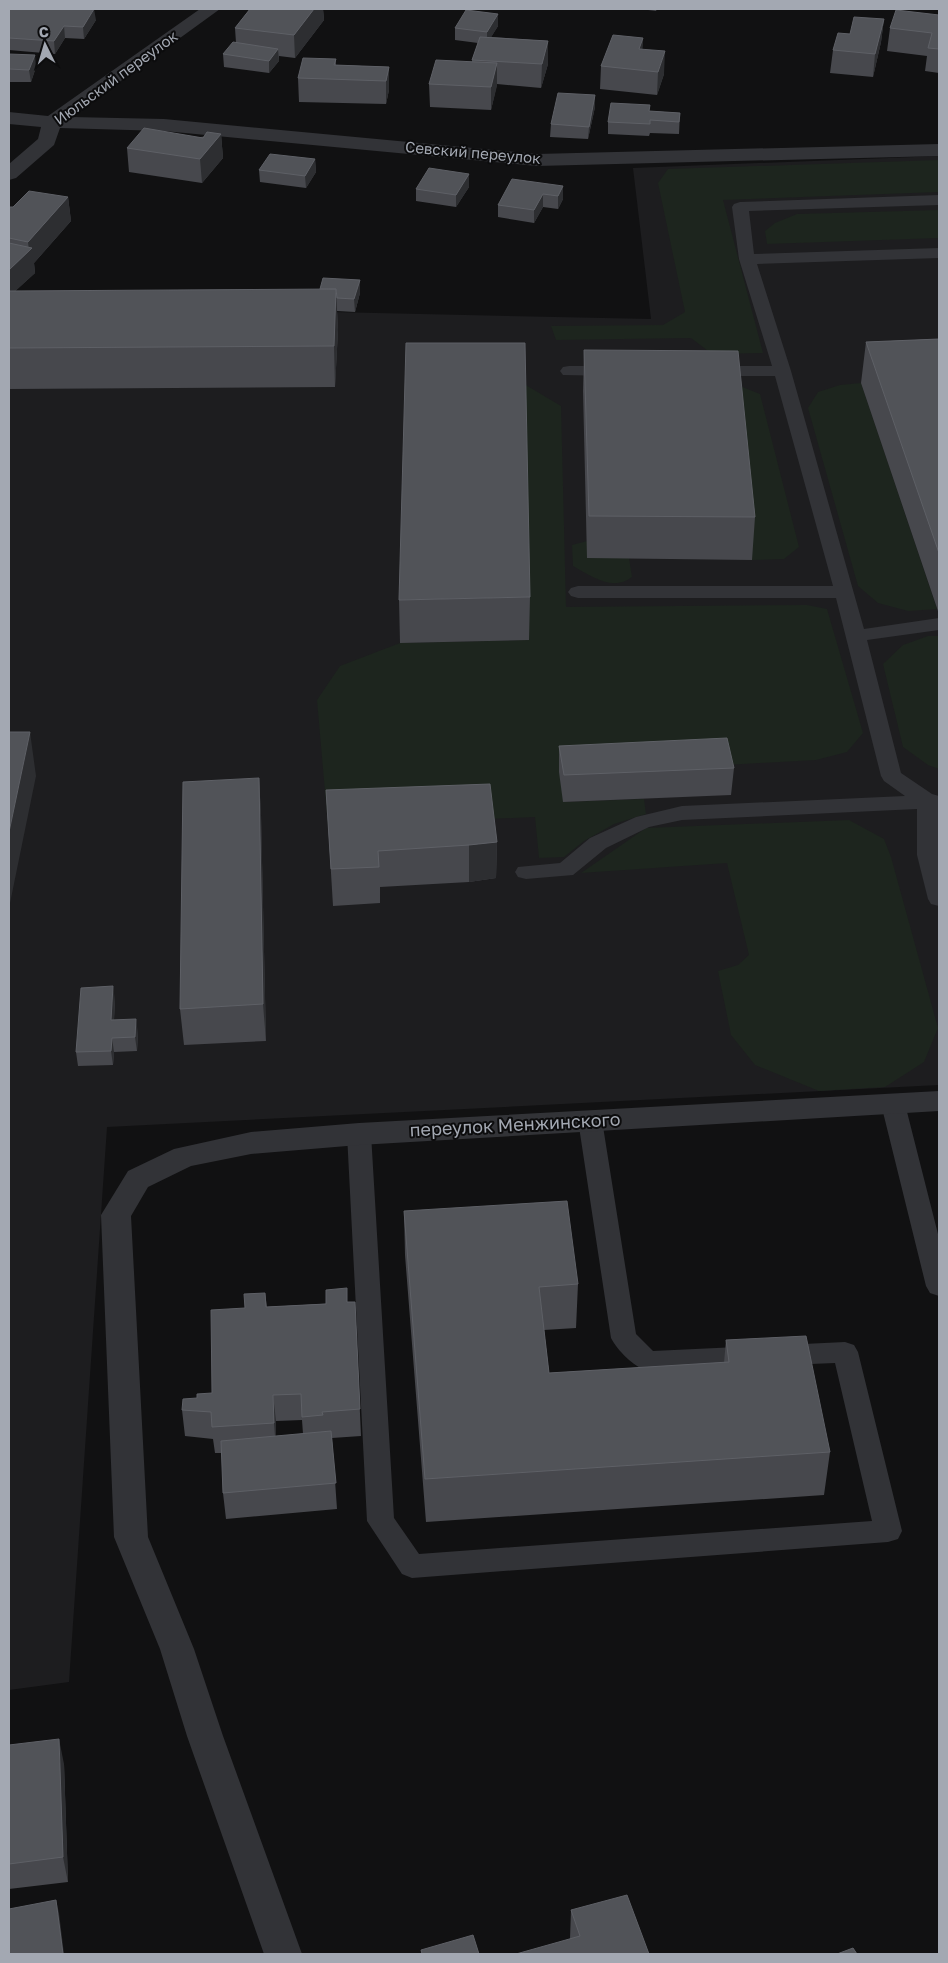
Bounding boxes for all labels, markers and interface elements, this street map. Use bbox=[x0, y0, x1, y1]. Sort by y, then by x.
north arrow bbox=[20, 20, 70, 70]
text: С bbox=[38, 23, 50, 40]
street label: Июльский переулок bbox=[50, 26, 181, 128]
street label: Севский переулок bbox=[405, 137, 542, 167]
street label: переулок Менжинского bbox=[409, 1107, 621, 1141]

